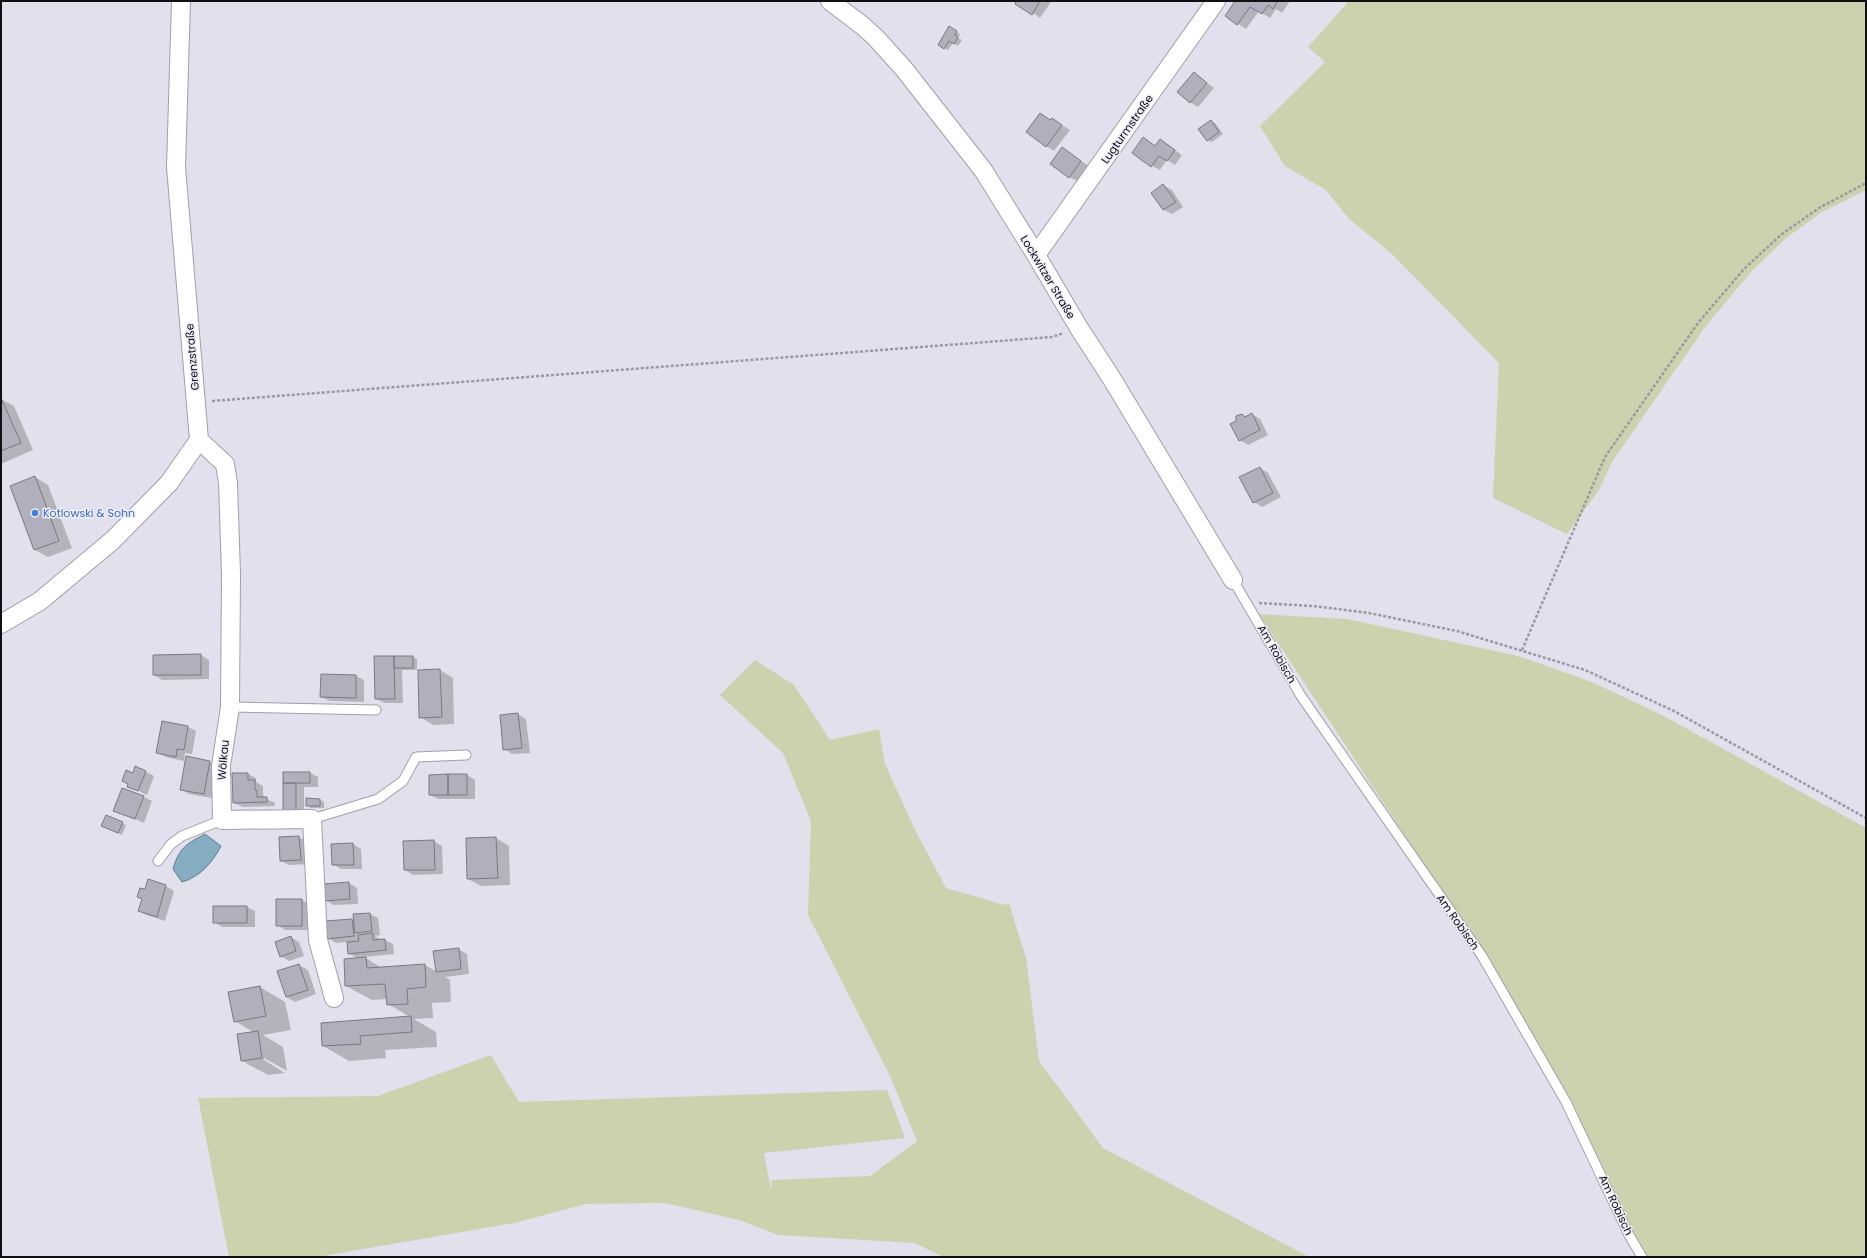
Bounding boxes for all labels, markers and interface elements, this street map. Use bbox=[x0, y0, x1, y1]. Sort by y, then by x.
street label: Lugturmstraße bbox=[1097, 91, 1157, 167]
street label: Lockwitzer Straße bbox=[1017, 232, 1079, 322]
street label: Grenzstraße bbox=[181, 323, 203, 391]
place label: Kotlowski & Sohn bbox=[43, 505, 135, 521]
marker: Kotlowski & Sohn bbox=[30, 508, 40, 518]
street label: Am Robisch bbox=[1254, 622, 1300, 686]
street label: Wölkau bbox=[213, 739, 233, 781]
street label: Am Robisch bbox=[1433, 891, 1483, 953]
street label: Am Robisch bbox=[1595, 1172, 1637, 1238]

